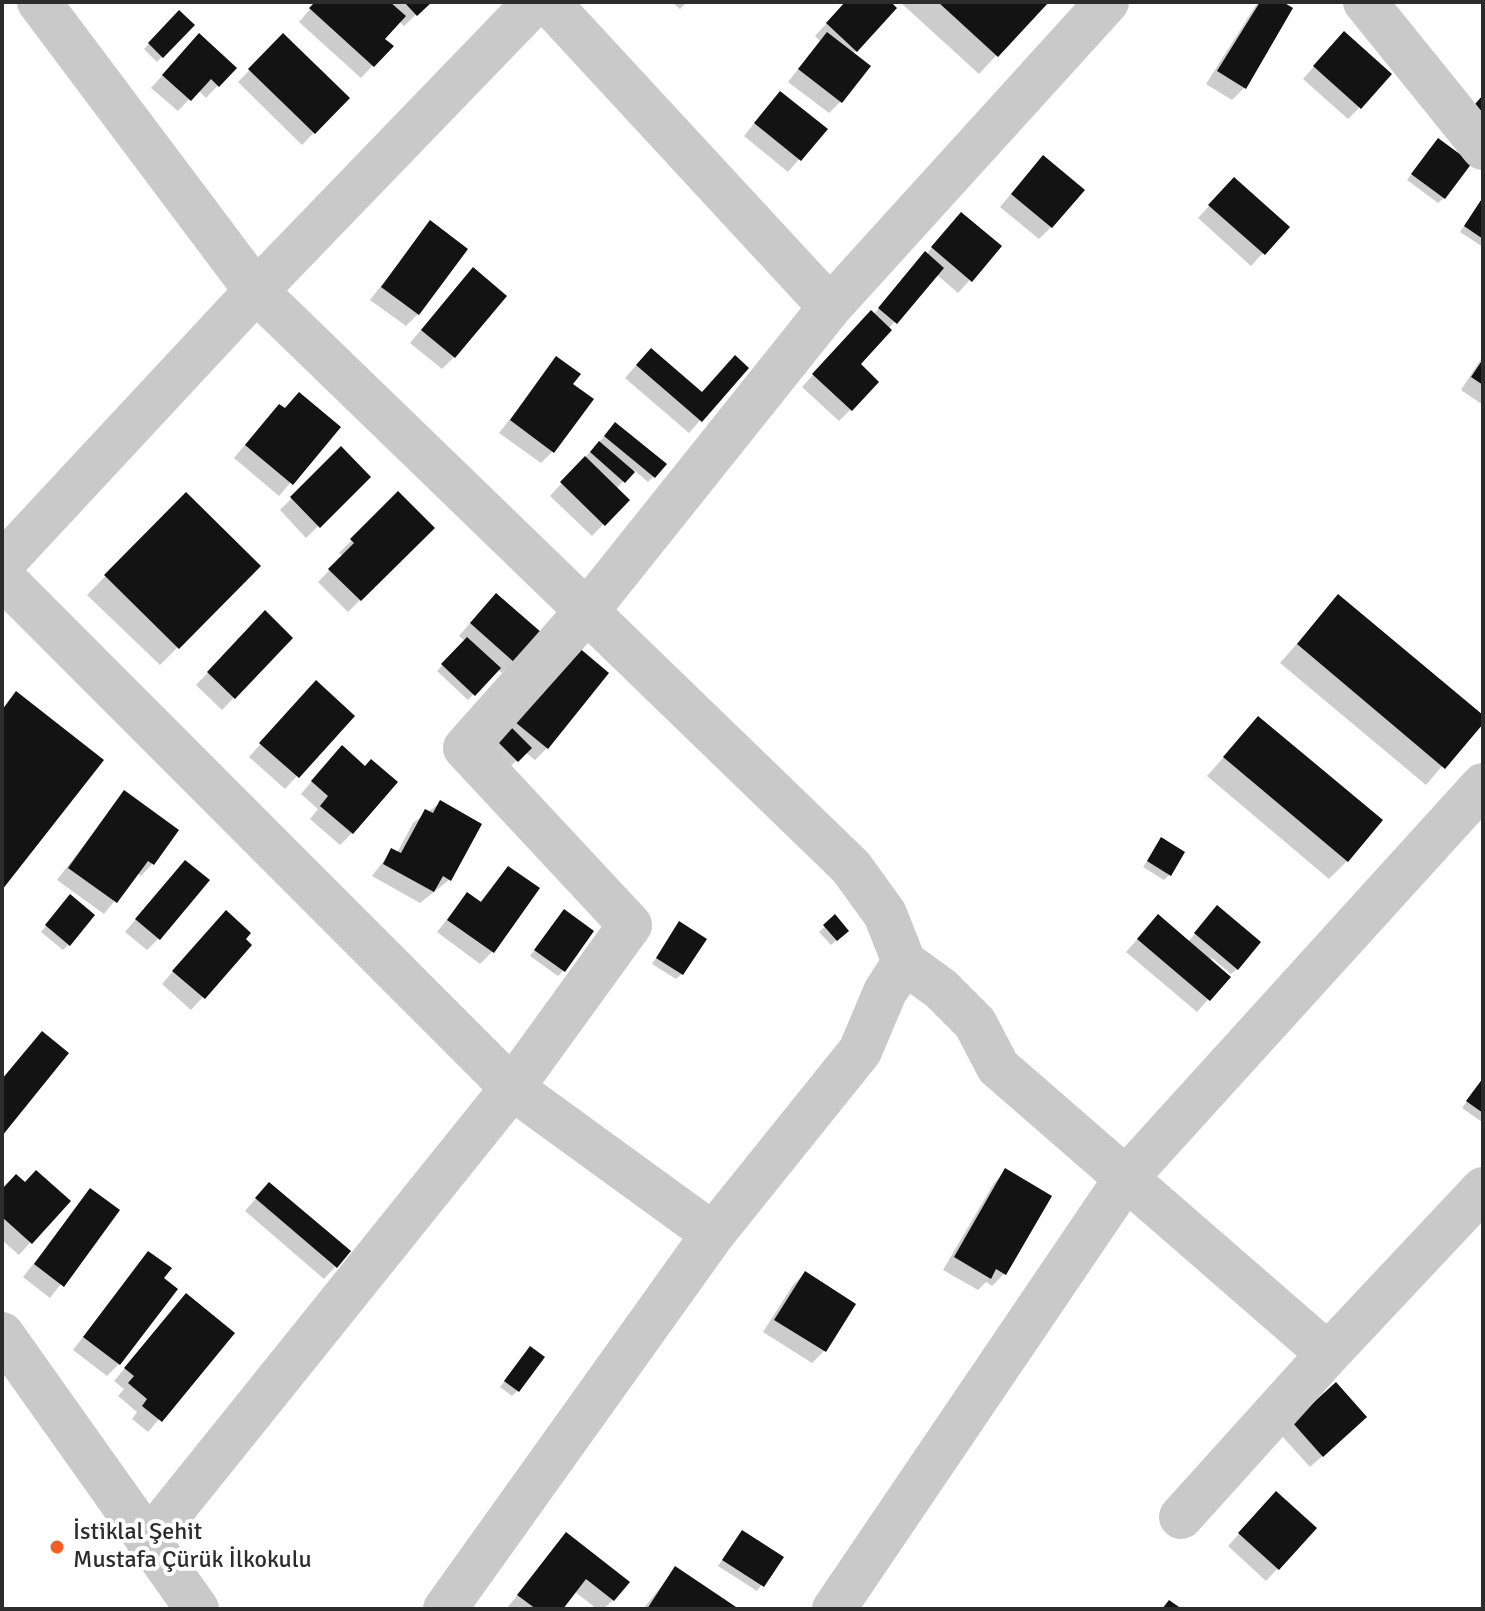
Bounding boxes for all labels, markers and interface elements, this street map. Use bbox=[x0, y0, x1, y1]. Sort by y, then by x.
place label: İstiklal Şehit Mustafa Çürük İlkokulu bbox=[73, 1519, 312, 1575]
marker: İstiklal Şehit Mustafa Çürük İlkokulu bbox=[48, 1538, 66, 1556]

